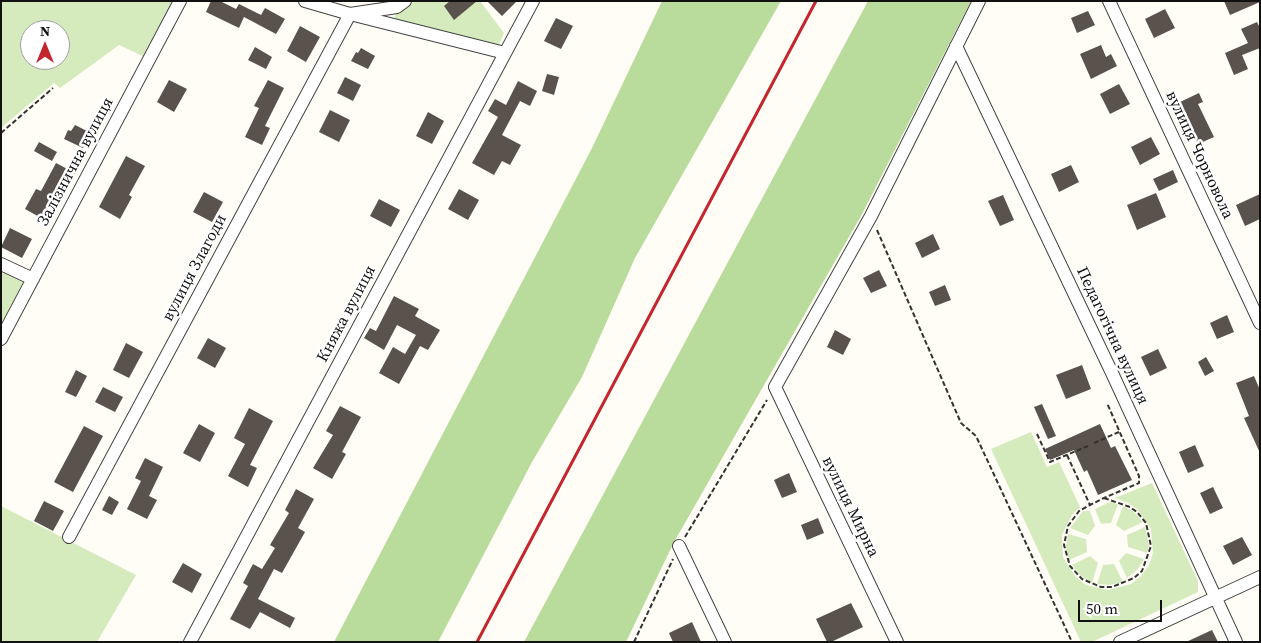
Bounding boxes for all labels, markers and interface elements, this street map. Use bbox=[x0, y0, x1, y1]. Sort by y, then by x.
north arrow bbox=[20, 20, 70, 70]
text: N bbox=[40, 21, 50, 41]
street label: вулиця Чорновола bbox=[1161, 88, 1237, 222]
street label: Залізнична вулиця bbox=[34, 94, 118, 230]
street label: вулиця Злагоди bbox=[159, 211, 231, 325]
street label: Княжа вулиця bbox=[314, 262, 380, 366]
street label: Педагогічна вулиця bbox=[1072, 264, 1152, 408]
street label: вулиця Мирна bbox=[817, 454, 883, 560]
scale bar bbox=[1081, 590, 1165, 622]
text: 50 m bbox=[1086, 598, 1118, 619]

